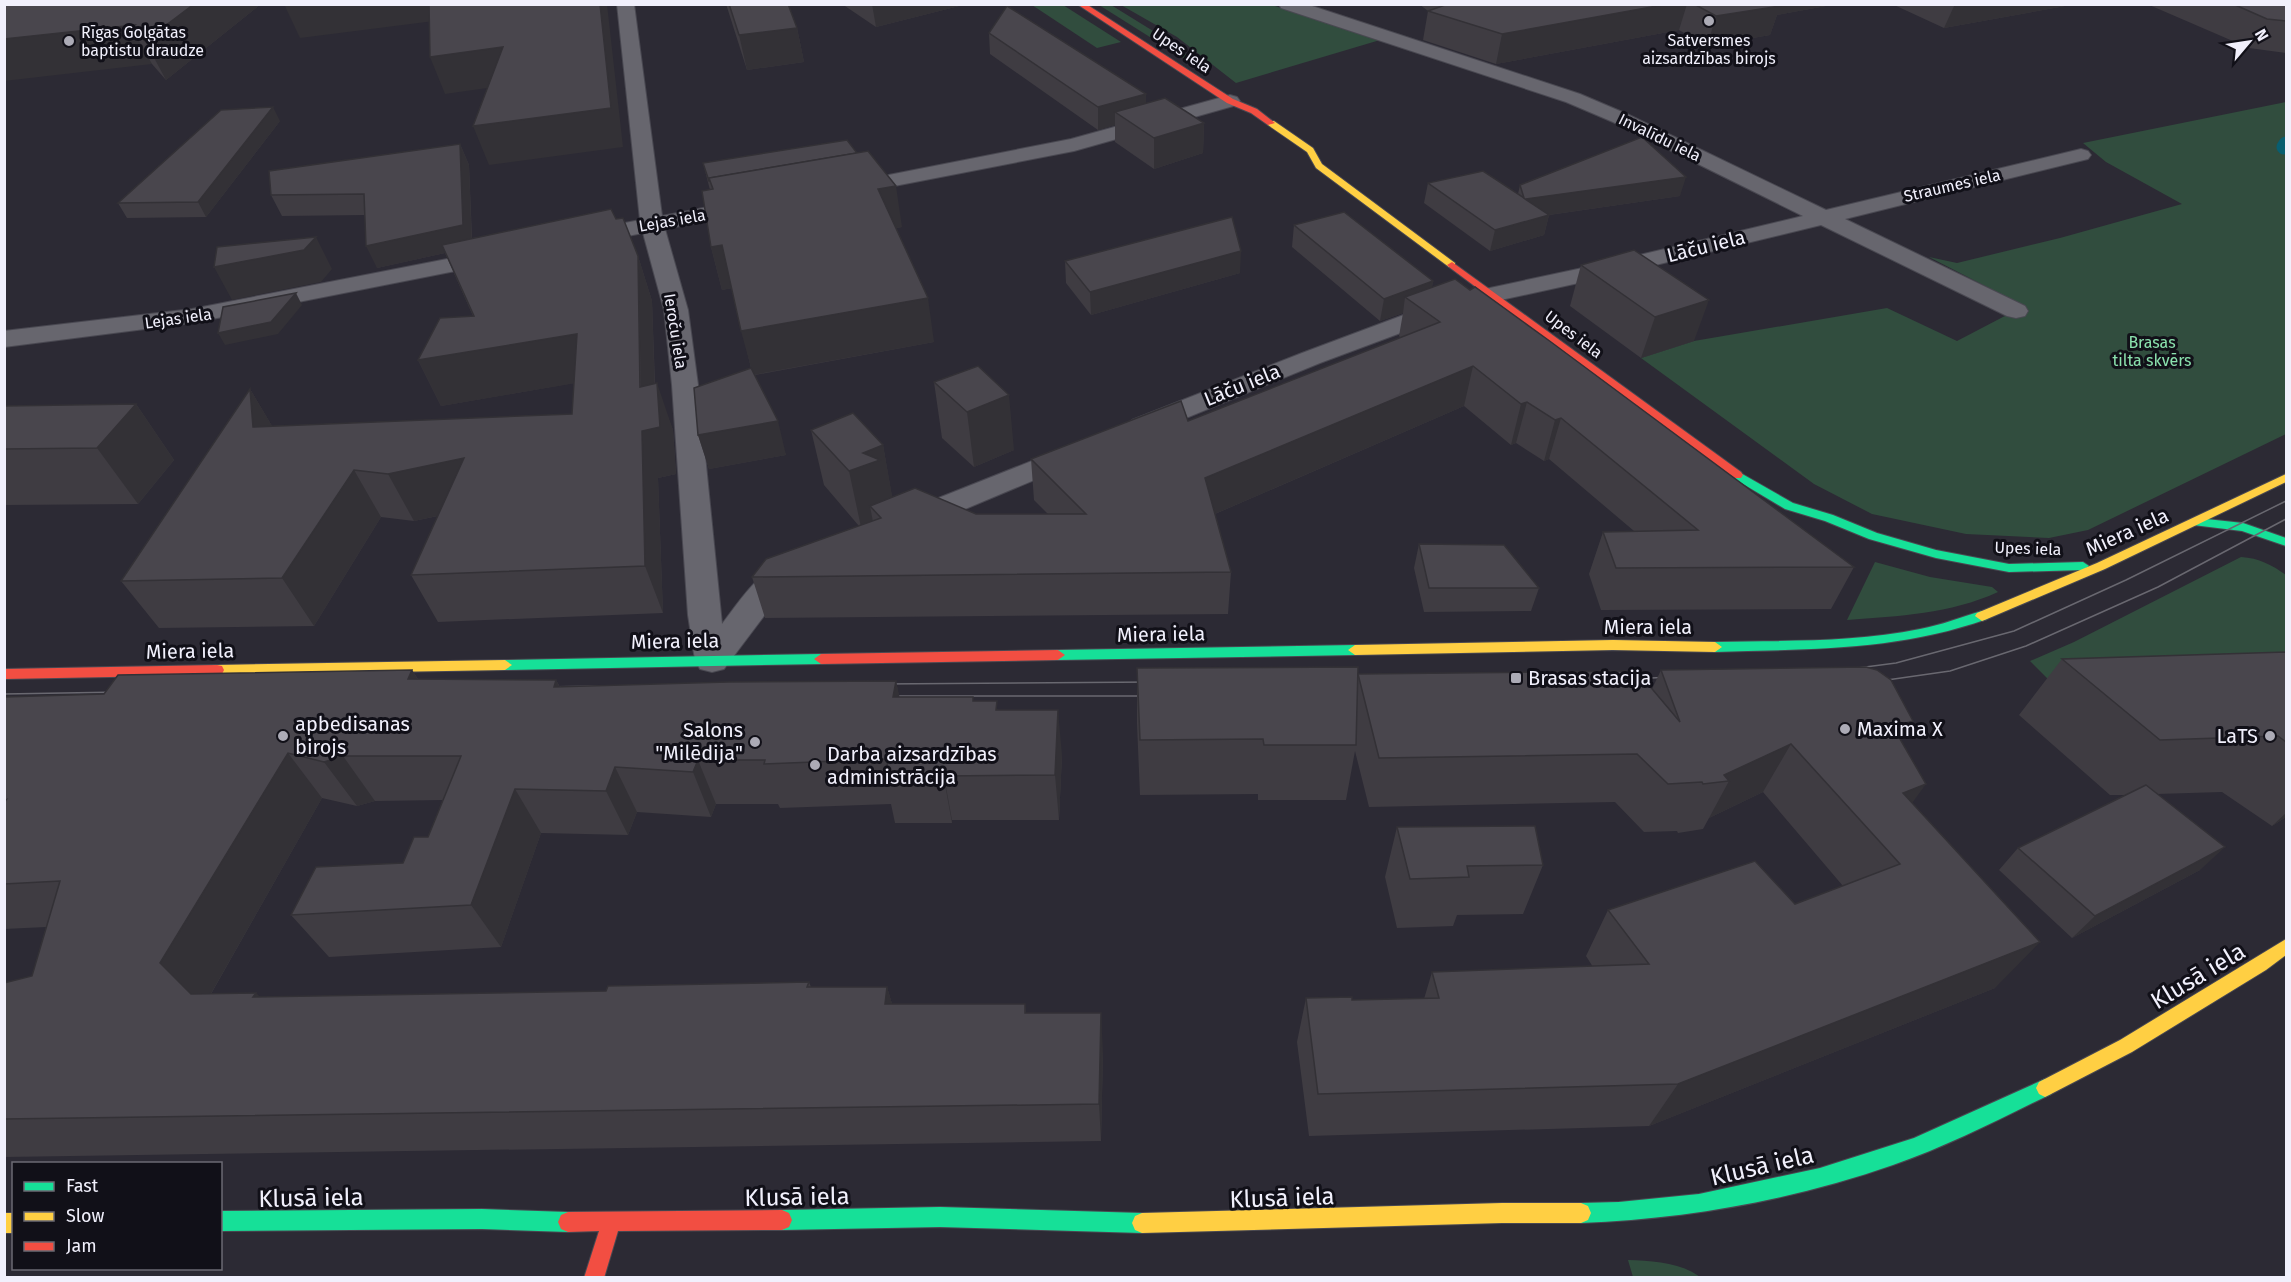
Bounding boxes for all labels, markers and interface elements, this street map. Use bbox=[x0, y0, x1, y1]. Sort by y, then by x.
north arrow bbox=[2219, 12, 2279, 72]
marker: Satversmes aizsardzības birojs bbox=[1702, 14, 1716, 28]
place label: Rīgas Golgātas baptistu draudze bbox=[81, 23, 204, 60]
street label: Upes iela bbox=[1149, 24, 1215, 77]
text: N bbox=[2251, 26, 2273, 44]
place label: Satversmes aizsardzības birojs bbox=[1642, 31, 1776, 68]
marker: Rīgas Golgātas baptistu draudze bbox=[62, 34, 76, 48]
street label: Invalīdu iela bbox=[1616, 109, 1704, 165]
street label: Straumes iela bbox=[1902, 165, 2002, 206]
street label: Lejas iela bbox=[637, 205, 707, 236]
street label: Lāču iela bbox=[1664, 225, 1748, 267]
street label: Ieroču iela bbox=[660, 292, 691, 370]
street label: Lejas iela bbox=[143, 304, 213, 333]
street label: Upes iela bbox=[1541, 307, 1606, 362]
park label: Brasas tilta skvērs bbox=[2112, 333, 2192, 370]
street label: Lāču iela bbox=[1200, 359, 1284, 411]
street label: Miera iela bbox=[2082, 503, 2172, 561]
street label: Upes iela bbox=[1994, 538, 2062, 559]
street label: Miera iela bbox=[1604, 615, 1692, 639]
street label: Miera iela bbox=[1117, 621, 1205, 647]
street label: Miera iela bbox=[631, 628, 719, 654]
street label: Miera iela bbox=[146, 638, 234, 664]
place label: Brasas stacija bbox=[1528, 666, 1651, 690]
marker: Brasas stacija bbox=[1509, 671, 1523, 685]
place label: apbedisanas birojs bbox=[295, 712, 410, 759]
place label: Maxima X bbox=[1857, 717, 1943, 741]
place label: Salons "Milēdija" bbox=[655, 718, 743, 765]
marker: Maxima X bbox=[1838, 722, 1852, 736]
place label: LaTS bbox=[2217, 724, 2258, 748]
marker: apbedisanas birojs bbox=[276, 729, 290, 743]
marker: LaTS bbox=[2263, 729, 2277, 743]
marker: Salons "Milēdija" bbox=[748, 735, 762, 749]
place label: Darba aizsardzības administrācija bbox=[827, 742, 997, 789]
marker: Darba aizsardzības administrācija bbox=[808, 758, 822, 772]
street label: Klusā iela bbox=[2146, 937, 2250, 1015]
street label: Klusā iela bbox=[1708, 1141, 1816, 1191]
legend bbox=[12, 1162, 222, 1270]
text: Fast bbox=[66, 1175, 99, 1197]
street label: Klusā iela bbox=[744, 1182, 850, 1212]
street label: Klusā iela bbox=[1229, 1182, 1335, 1214]
street label: Klusā iela bbox=[258, 1183, 364, 1213]
text: Slow bbox=[66, 1205, 105, 1227]
text: Jam bbox=[66, 1235, 97, 1257]

